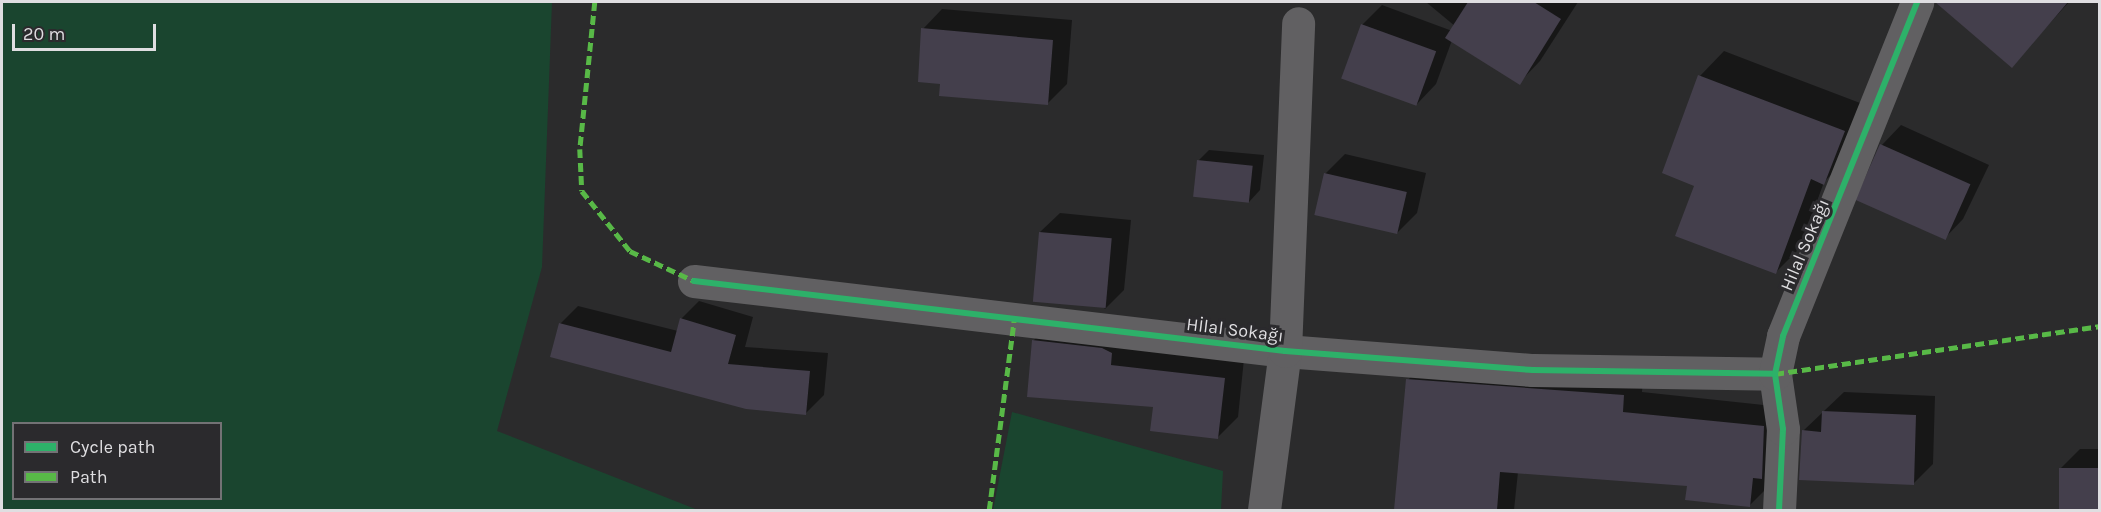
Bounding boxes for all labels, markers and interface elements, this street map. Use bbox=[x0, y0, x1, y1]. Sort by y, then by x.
scale bar bbox=[15, 12, 159, 50]
text: 20 m bbox=[23, 23, 65, 45]
street label: Hilal Sokağı bbox=[1776, 196, 1834, 294]
street label: Hİlal Sokağı bbox=[1185, 313, 1285, 347]
legend bbox=[12, 422, 222, 500]
text: Cycle path bbox=[70, 436, 155, 458]
text: Path bbox=[70, 466, 108, 488]

